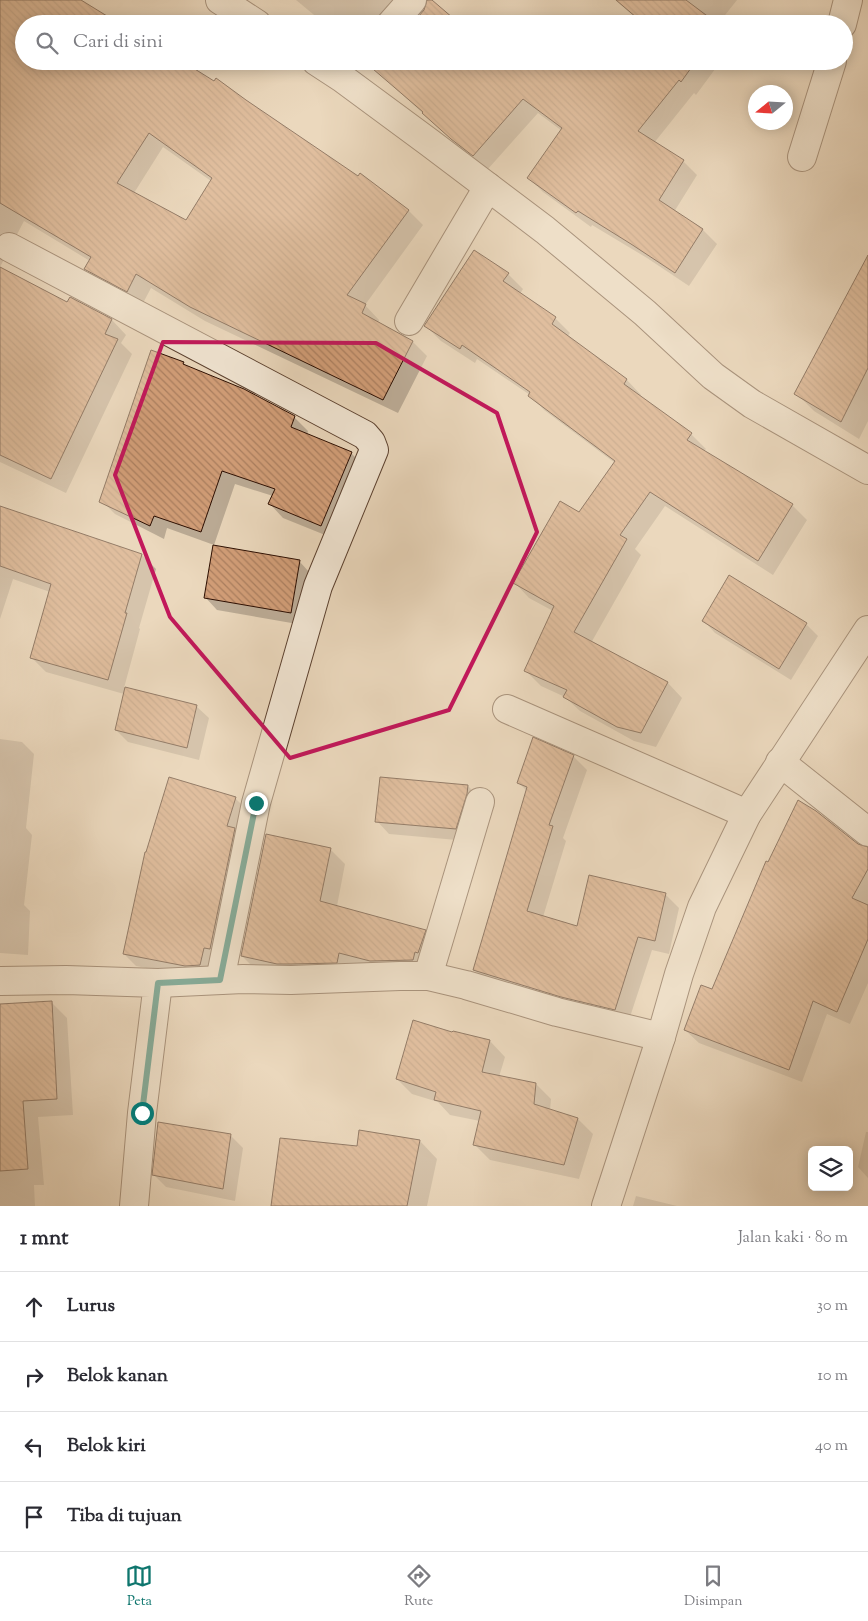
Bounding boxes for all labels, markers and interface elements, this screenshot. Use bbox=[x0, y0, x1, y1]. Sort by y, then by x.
search box bbox=[15, 15, 853, 70]
icon: search bbox=[33, 29, 61, 57]
text: Cari di sini bbox=[73, 29, 163, 56]
north arrow bbox=[748, 85, 793, 130]
route end bbox=[245, 792, 268, 815]
route start bbox=[131, 1102, 154, 1125]
map controls bbox=[808, 1146, 853, 1191]
button: layers bbox=[808, 1146, 853, 1191]
text: 1 mnt bbox=[20, 1224, 68, 1254]
text: Jalan kaki · 80 m bbox=[738, 1227, 848, 1250]
icon: ahead bbox=[20, 1293, 48, 1321]
text: Lurus bbox=[67, 1293, 115, 1320]
text: 30 m bbox=[817, 1295, 848, 1318]
icon: right bbox=[20, 1363, 48, 1391]
text: Belok kanan bbox=[67, 1363, 168, 1390]
text: 10 m bbox=[818, 1365, 848, 1388]
icon: left bbox=[20, 1433, 48, 1461]
text: Belok kiri bbox=[67, 1433, 146, 1460]
text: 40 m bbox=[815, 1435, 848, 1458]
icon: arrive bbox=[20, 1503, 48, 1531]
text: Tiba di tujuan bbox=[67, 1503, 182, 1530]
tab: Peta bbox=[125, 1562, 153, 1612]
tab: Rute bbox=[404, 1562, 433, 1612]
tab: Disimpan bbox=[684, 1562, 743, 1612]

